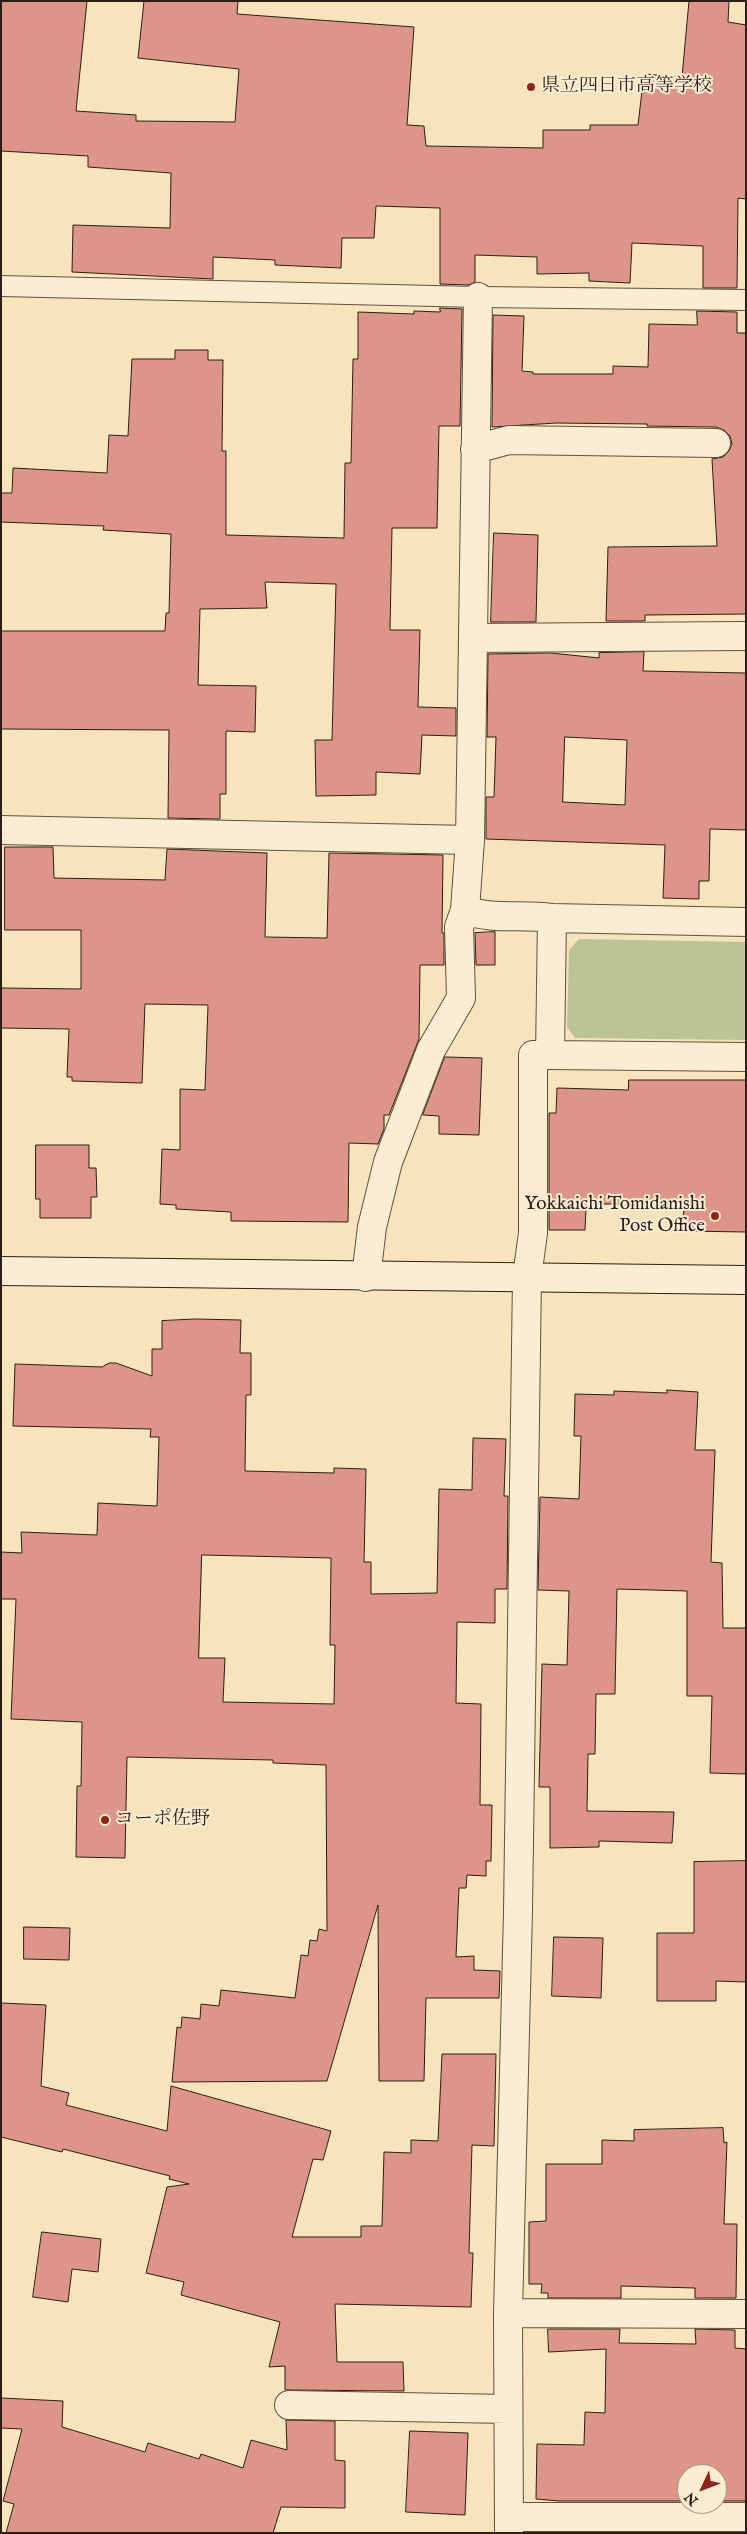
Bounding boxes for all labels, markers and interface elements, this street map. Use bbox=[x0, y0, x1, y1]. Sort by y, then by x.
place label: 県立四日市高等学校 bbox=[541, 76, 712, 98]
marker: 県立四日市高等学校 bbox=[525, 81, 537, 93]
place label: Yokkaichi Tomidanishi Post Office bbox=[525, 1194, 705, 1238]
marker: Yokkaichi Tomidanishi Post Office bbox=[709, 1210, 721, 1222]
place label: コーポ佐野 bbox=[115, 1809, 210, 1831]
marker: コーポ佐野 bbox=[99, 1814, 111, 1826]
north arrow bbox=[677, 2464, 727, 2514]
text: N bbox=[681, 2488, 702, 2509]

